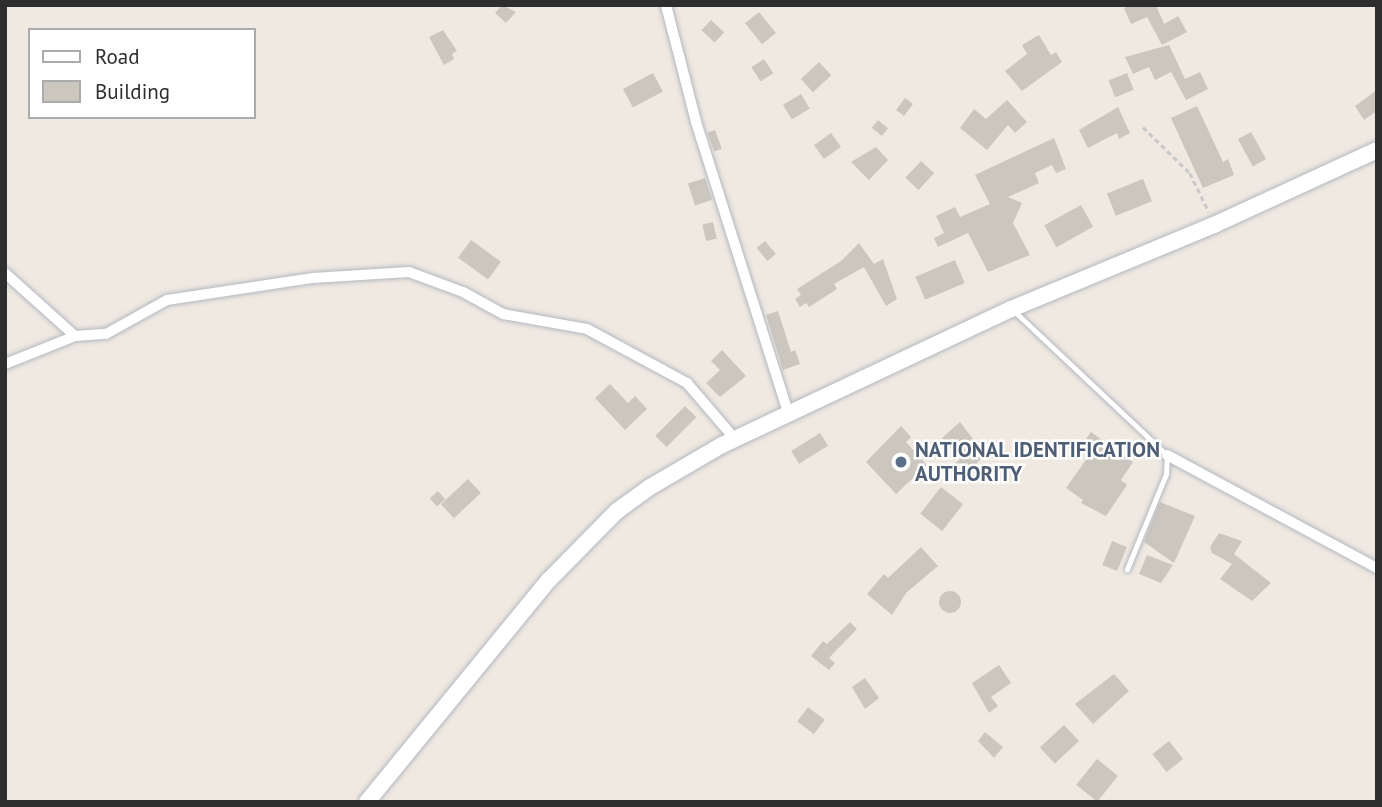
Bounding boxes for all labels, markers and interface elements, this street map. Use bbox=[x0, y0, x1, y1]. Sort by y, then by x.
legend bbox=[28, 28, 256, 119]
text: Road bbox=[95, 43, 139, 70]
text: Building bbox=[95, 78, 170, 105]
place label: NATIONAL IDENTIFICATION AUTHORITY bbox=[915, 437, 1161, 487]
marker: NATIONAL IDENTIFICATION AUTHORITY bbox=[893, 454, 909, 470]

